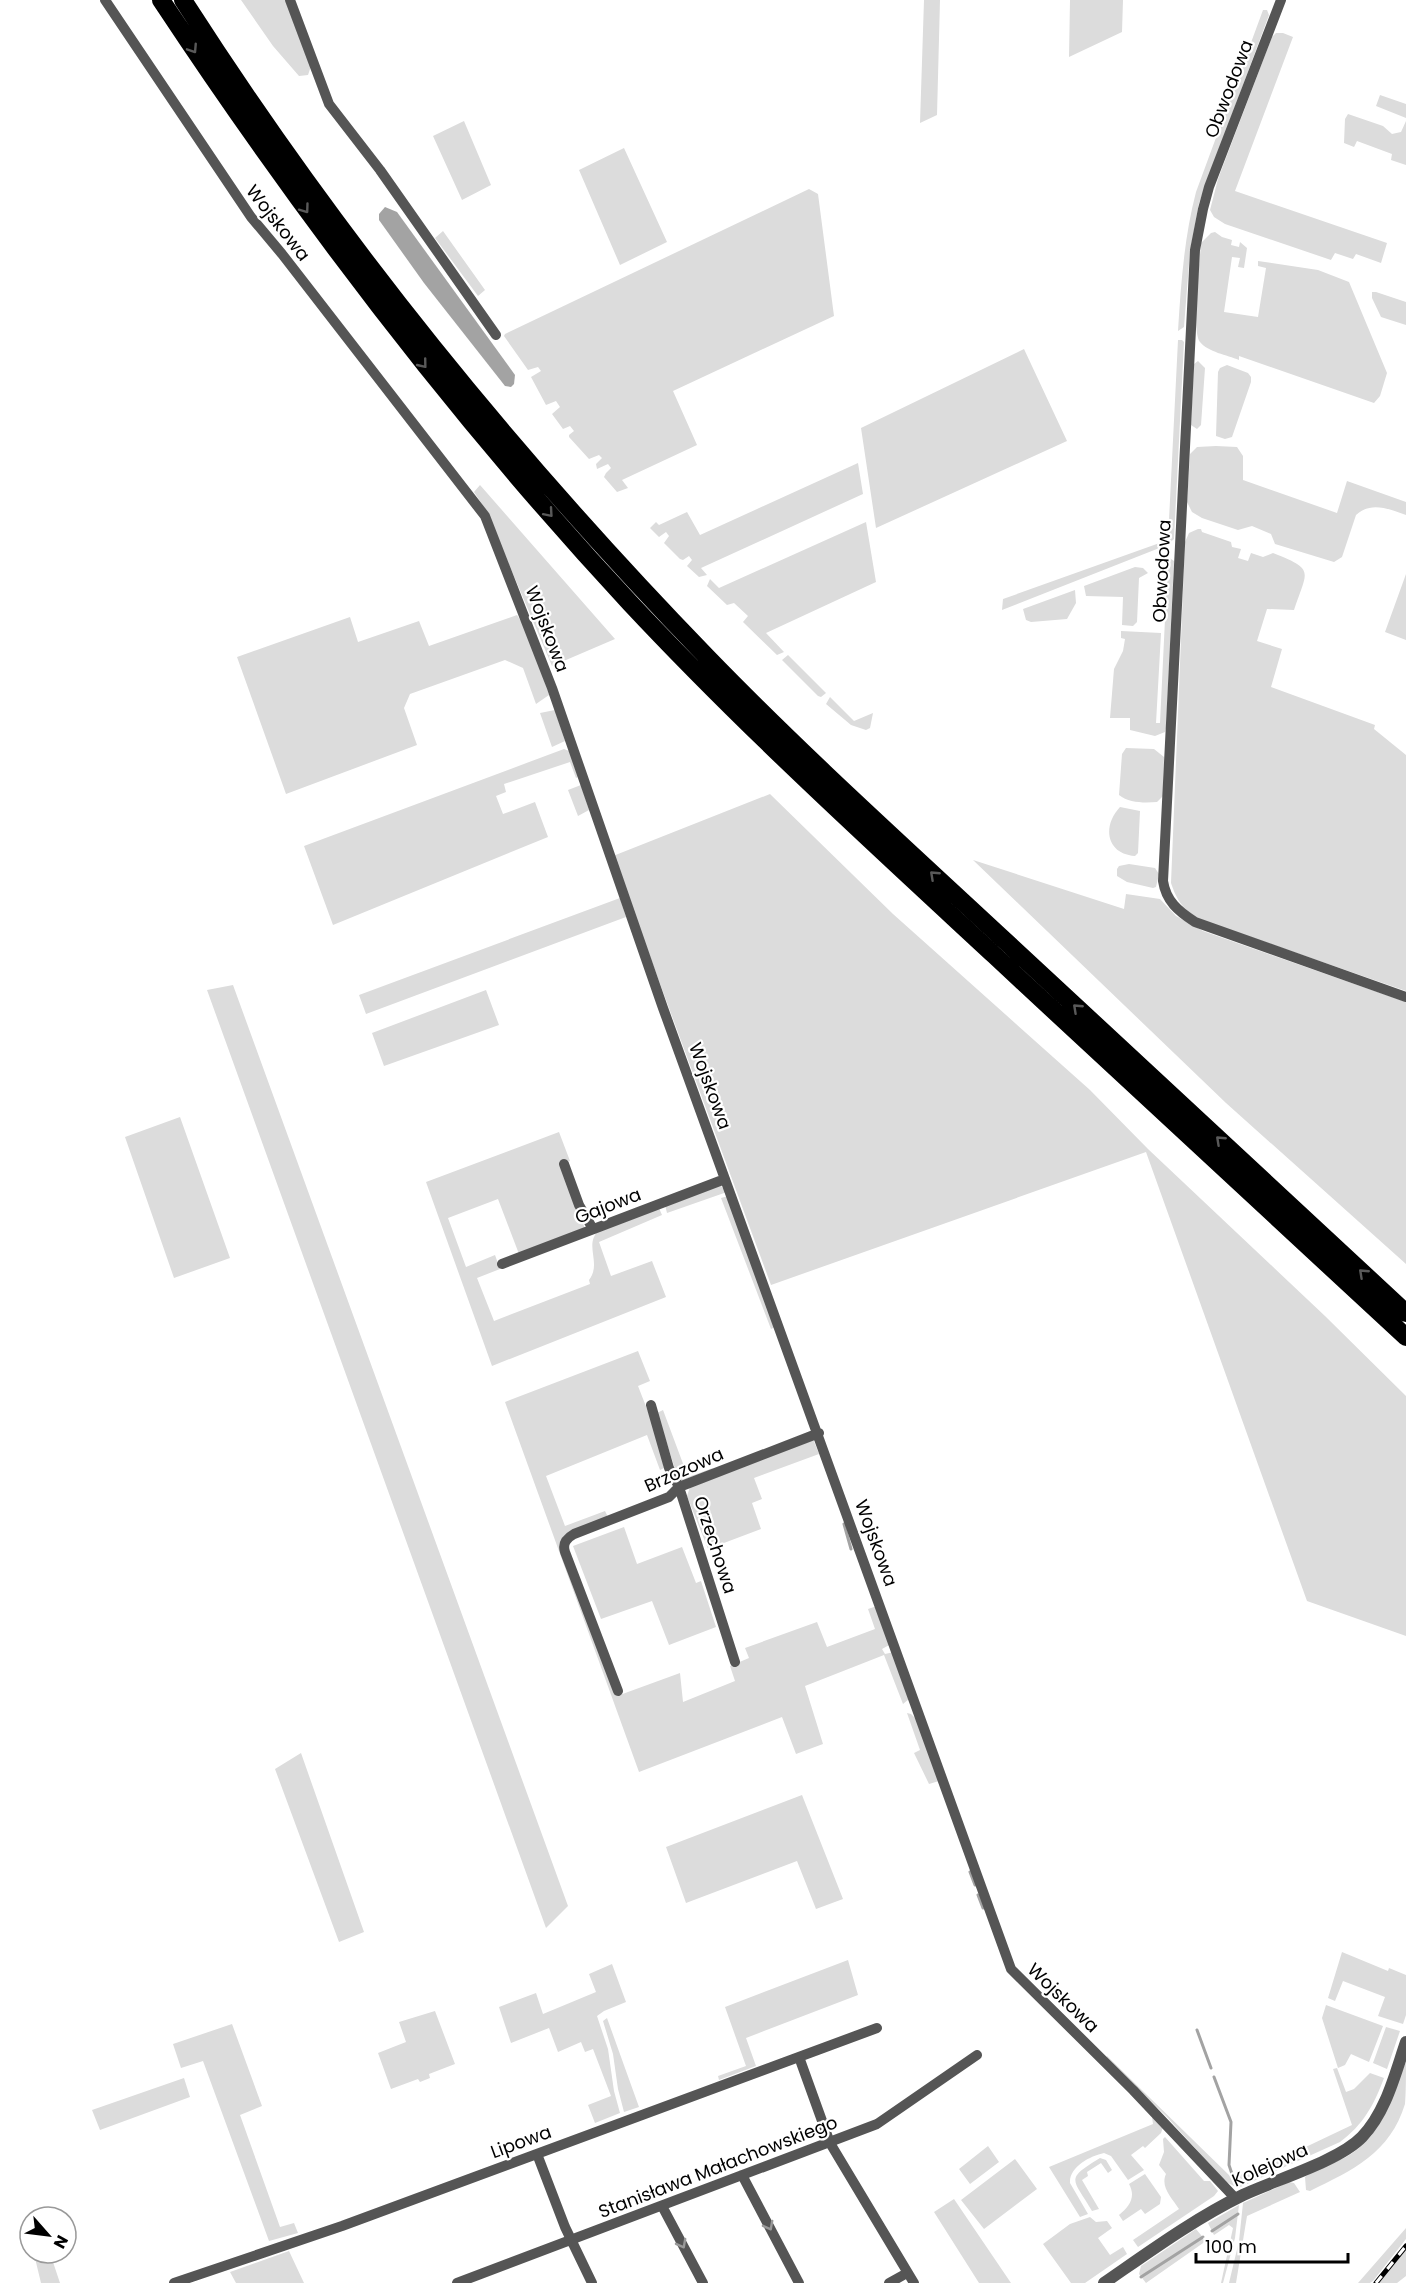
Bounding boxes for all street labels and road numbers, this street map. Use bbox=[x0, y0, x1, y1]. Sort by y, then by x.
street label: Obwodowa bbox=[1198, 36, 1259, 141]
street label: Wojskowa bbox=[241, 179, 316, 266]
street label: Obwodowa bbox=[1146, 519, 1177, 623]
street label: Wojskowa bbox=[520, 582, 575, 676]
street label: Wojskowa bbox=[683, 1039, 738, 1133]
street label: Gajowa bbox=[571, 1181, 645, 1230]
street label: Brzozowa bbox=[640, 1441, 727, 1498]
street label: Orzechowa bbox=[688, 1493, 743, 1597]
street label: Wojskowa bbox=[849, 1496, 904, 1590]
street label: Wojskowa bbox=[1022, 1957, 1105, 2038]
street label: Stanisława Małachowskiego bbox=[595, 2109, 841, 2224]
street label: Lipowa bbox=[487, 2119, 555, 2164]
street label: Kolejowa bbox=[1228, 2137, 1312, 2192]

